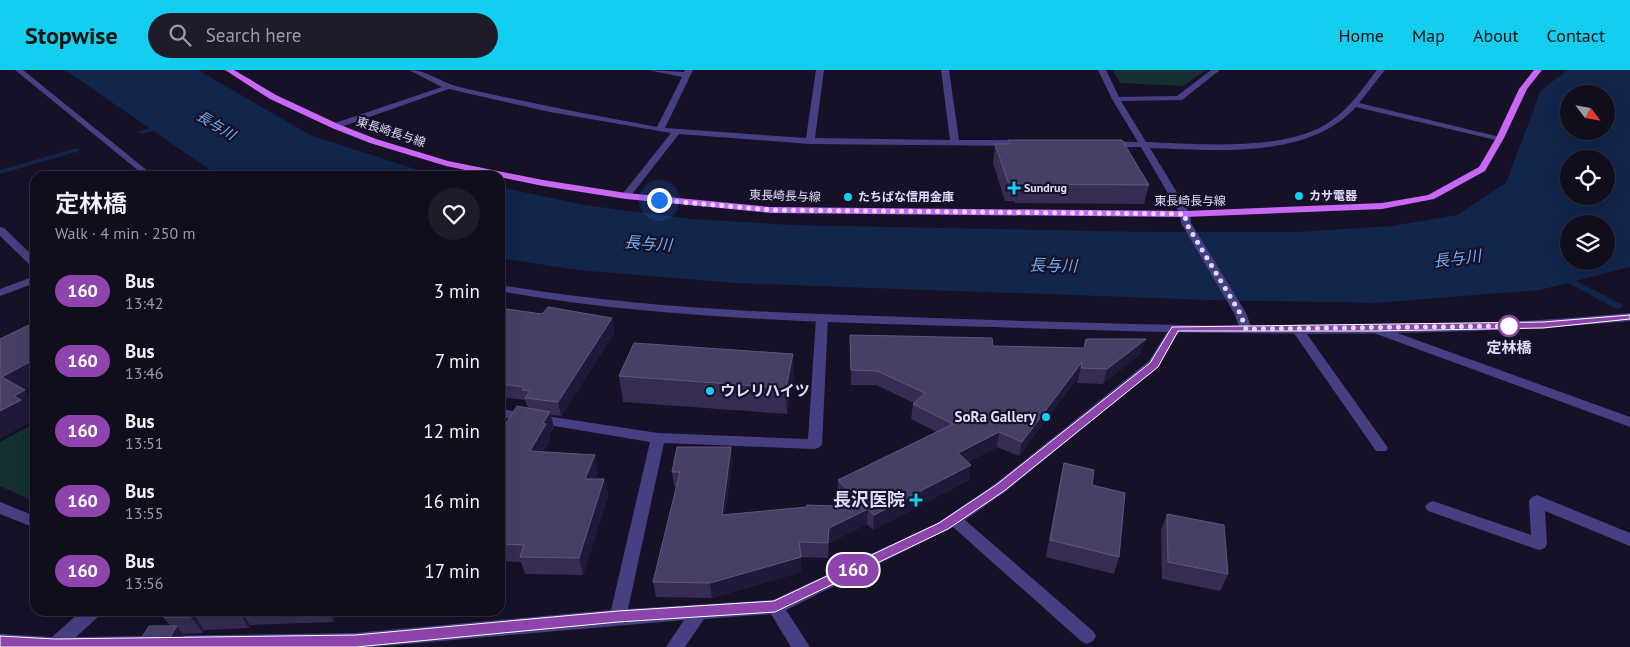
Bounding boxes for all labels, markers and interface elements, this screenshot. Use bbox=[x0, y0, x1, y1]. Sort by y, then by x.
search box bbox=[148, 13, 498, 58]
text: Stopwise bbox=[25, 20, 118, 51]
icon: search bbox=[166, 21, 194, 49]
text: Search here bbox=[206, 23, 302, 47]
text: Home bbox=[1338, 24, 1384, 47]
text: Map bbox=[1412, 24, 1445, 47]
text: About bbox=[1473, 24, 1519, 47]
text: Contact bbox=[1547, 24, 1605, 47]
north arrow bbox=[1560, 85, 1615, 140]
map controls bbox=[1560, 85, 1615, 270]
water label: 長与川 bbox=[193, 106, 240, 145]
street label: 東長崎長与線 bbox=[355, 113, 428, 150]
button: locate bbox=[1560, 150, 1615, 205]
place label: Sundrug bbox=[1024, 180, 1067, 195]
marker: Sundrug bbox=[1008, 182, 1020, 194]
street label: 東長崎長与線 bbox=[749, 187, 821, 204]
text: 定林橋 bbox=[55, 188, 127, 219]
button: heart bbox=[428, 188, 480, 240]
your location bbox=[647, 188, 672, 213]
place label: カサ電器 bbox=[1309, 188, 1358, 203]
place label: たちばな信用金庫 bbox=[858, 189, 954, 204]
marker: カサ電器 bbox=[1293, 190, 1305, 202]
marker: たちばな信用金庫 bbox=[842, 191, 854, 203]
street label: 東長崎長与線 bbox=[1154, 193, 1226, 208]
button: layers bbox=[1560, 215, 1615, 270]
text: Walk · 4 min · 250 m bbox=[55, 223, 195, 243]
water label: 長与川 bbox=[623, 231, 675, 255]
water label: 長与川 bbox=[1432, 245, 1484, 271]
water label: 長与川 bbox=[1029, 255, 1079, 275]
text: Bus bbox=[125, 269, 154, 293]
text: 160 bbox=[67, 279, 98, 302]
text: 3 min bbox=[434, 279, 480, 303]
text: 13:42 bbox=[125, 293, 163, 313]
marker: 定林橋 bbox=[1498, 315, 1520, 337]
place label: 定林橋 bbox=[1486, 338, 1532, 357]
text: Bus bbox=[125, 339, 154, 363]
text: 160 bbox=[67, 349, 98, 372]
text: 7 min bbox=[435, 349, 480, 373]
text: 13:46 bbox=[125, 363, 163, 383]
place label: ウレリハイツ bbox=[720, 381, 810, 400]
marker: ウレリハイツ bbox=[704, 385, 716, 397]
place label: SoRa Gallery bbox=[954, 407, 1037, 426]
text: Bus bbox=[125, 409, 154, 433]
marker: SoRa Gallery bbox=[1040, 411, 1052, 423]
text: 160 bbox=[67, 419, 98, 442]
text: 12 min bbox=[423, 419, 480, 443]
text: 13:51 bbox=[125, 433, 163, 453]
text: Bus bbox=[125, 479, 154, 503]
place label: 長沢医院 bbox=[833, 488, 905, 511]
text: 160 bbox=[67, 489, 98, 512]
text: 16 min bbox=[423, 489, 480, 513]
marker: 長沢医院 bbox=[909, 493, 923, 507]
text: 13:55 bbox=[125, 503, 163, 523]
text: Bus bbox=[125, 549, 154, 573]
line badge: 160 bbox=[824, 554, 882, 586]
text: 160 bbox=[838, 558, 868, 581]
text: 160 bbox=[67, 559, 98, 582]
text: 17 min bbox=[424, 559, 480, 583]
text: 13:56 bbox=[125, 573, 163, 593]

